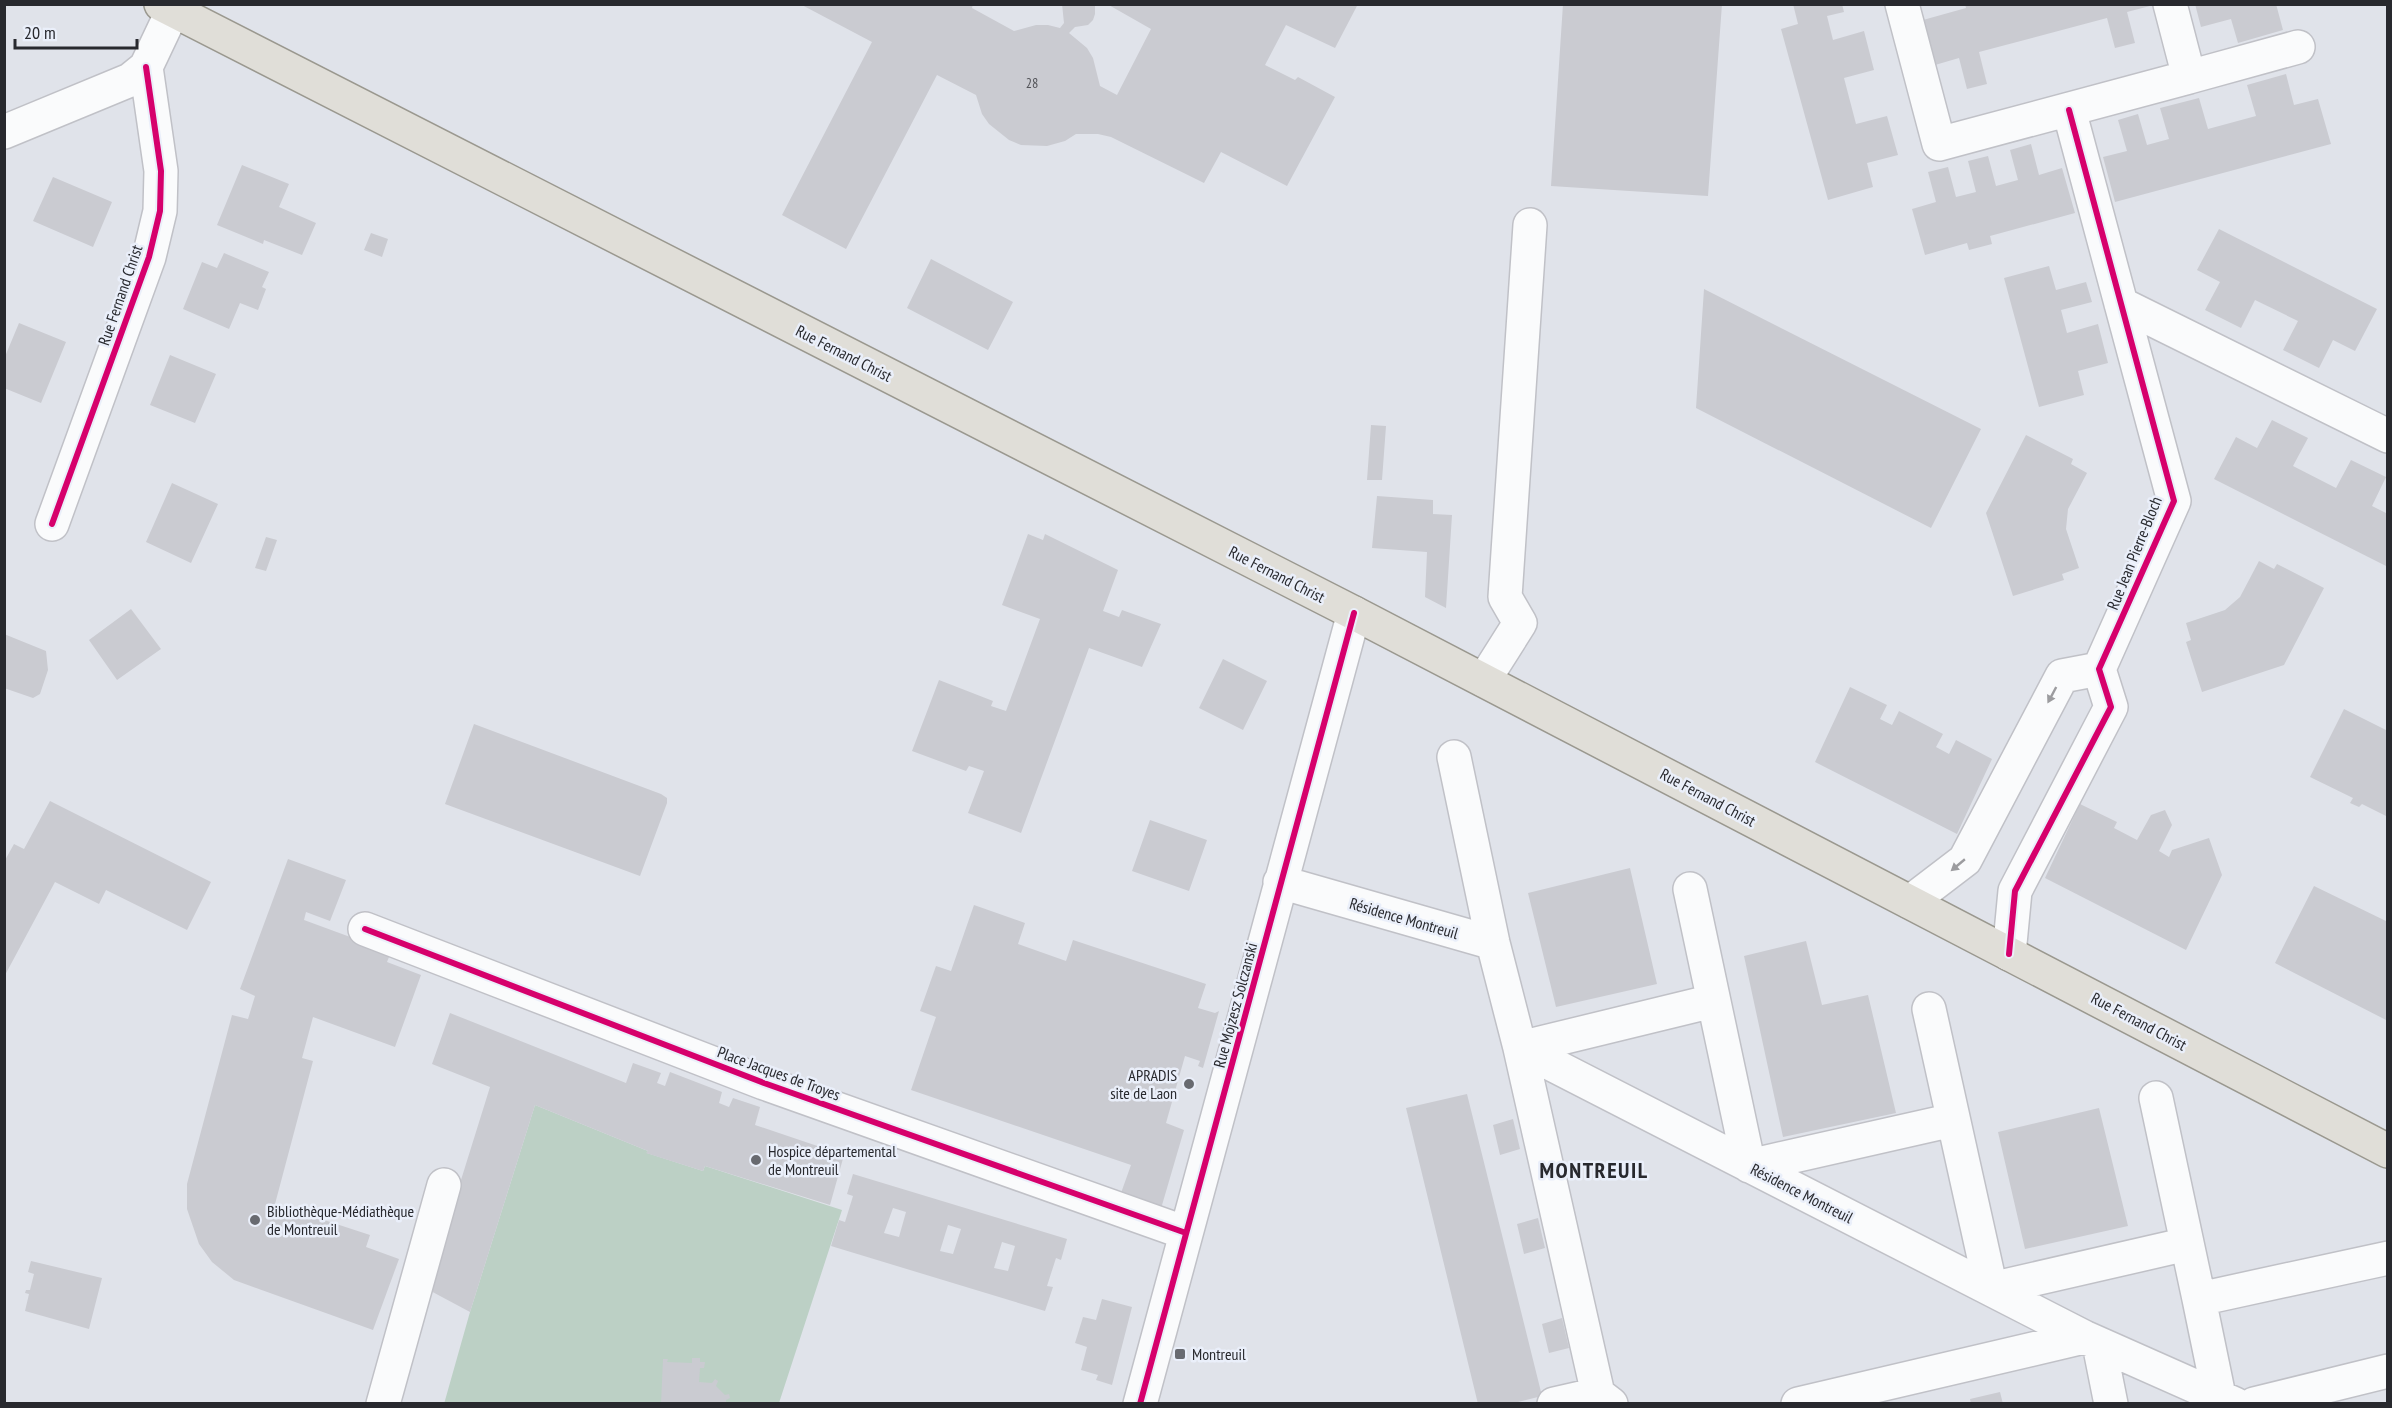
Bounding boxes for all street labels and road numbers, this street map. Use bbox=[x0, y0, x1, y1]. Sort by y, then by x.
street label: Rue Fernand Christ bbox=[93, 242, 147, 348]
street label: Rue Fernand Christ bbox=[793, 320, 896, 386]
street label: Rue Jean Pierre-Bloch bbox=[2102, 494, 2166, 612]
street label: Rue Fernand Christ bbox=[1226, 541, 1329, 607]
street label: Rue Fernand Christ bbox=[1657, 764, 1760, 831]
street label: Résidence Montreuil bbox=[1347, 893, 1461, 943]
street label: Rue Mojzesz Solczanski bbox=[1209, 940, 1261, 1070]
street label: Rue Fernand Christ bbox=[2088, 988, 2191, 1055]
street label: Place Jacques de Troyes bbox=[715, 1042, 843, 1104]
street label: Résidence Montreuil bbox=[1747, 1159, 1857, 1227]

